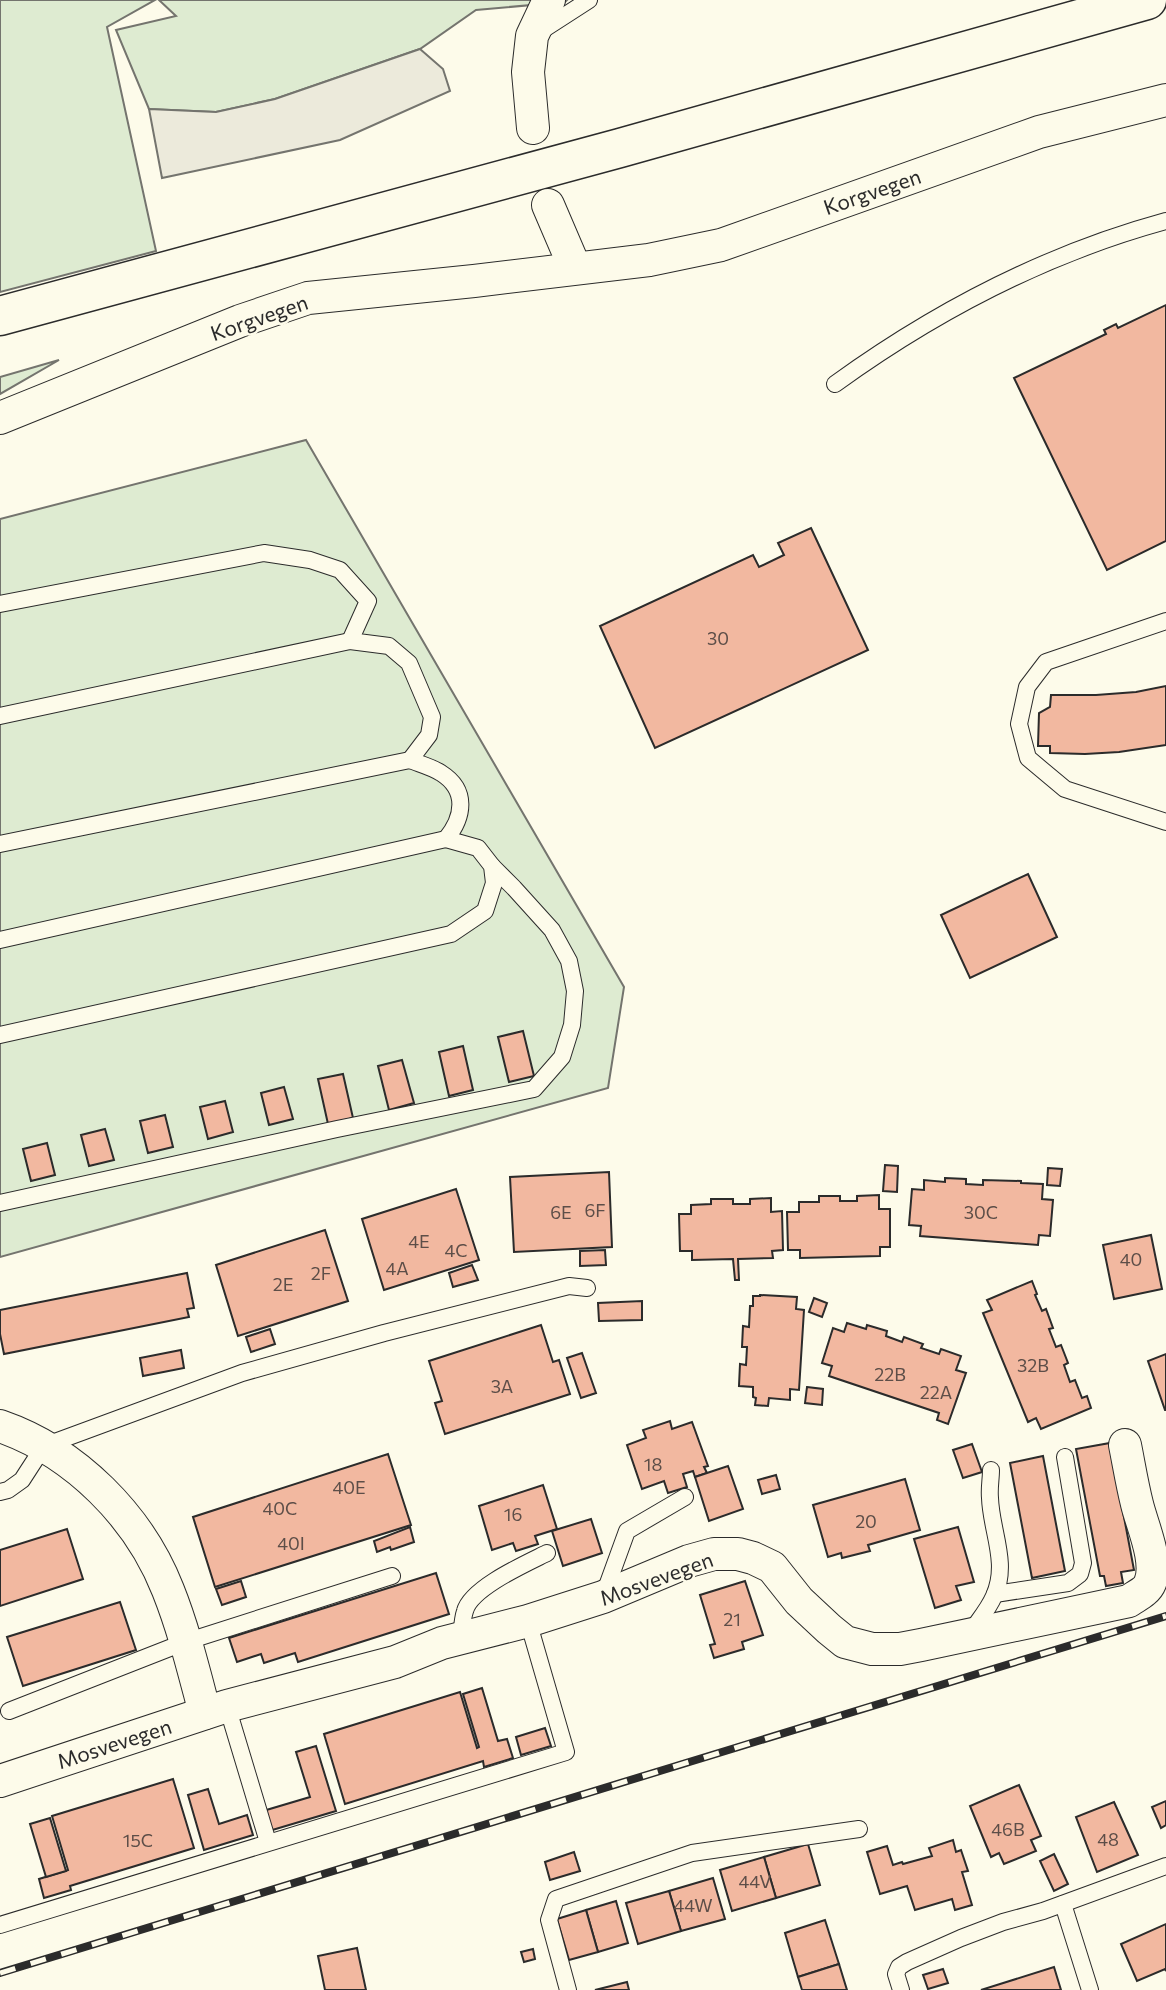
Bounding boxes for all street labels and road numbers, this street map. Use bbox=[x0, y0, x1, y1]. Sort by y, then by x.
street label: Korgvegen bbox=[820, 163, 924, 219]
street label: Korgvegen bbox=[207, 289, 311, 345]
street label: Mosvevegen bbox=[596, 1546, 716, 1610]
street label: Mosvevegen bbox=[54, 1713, 174, 1773]

